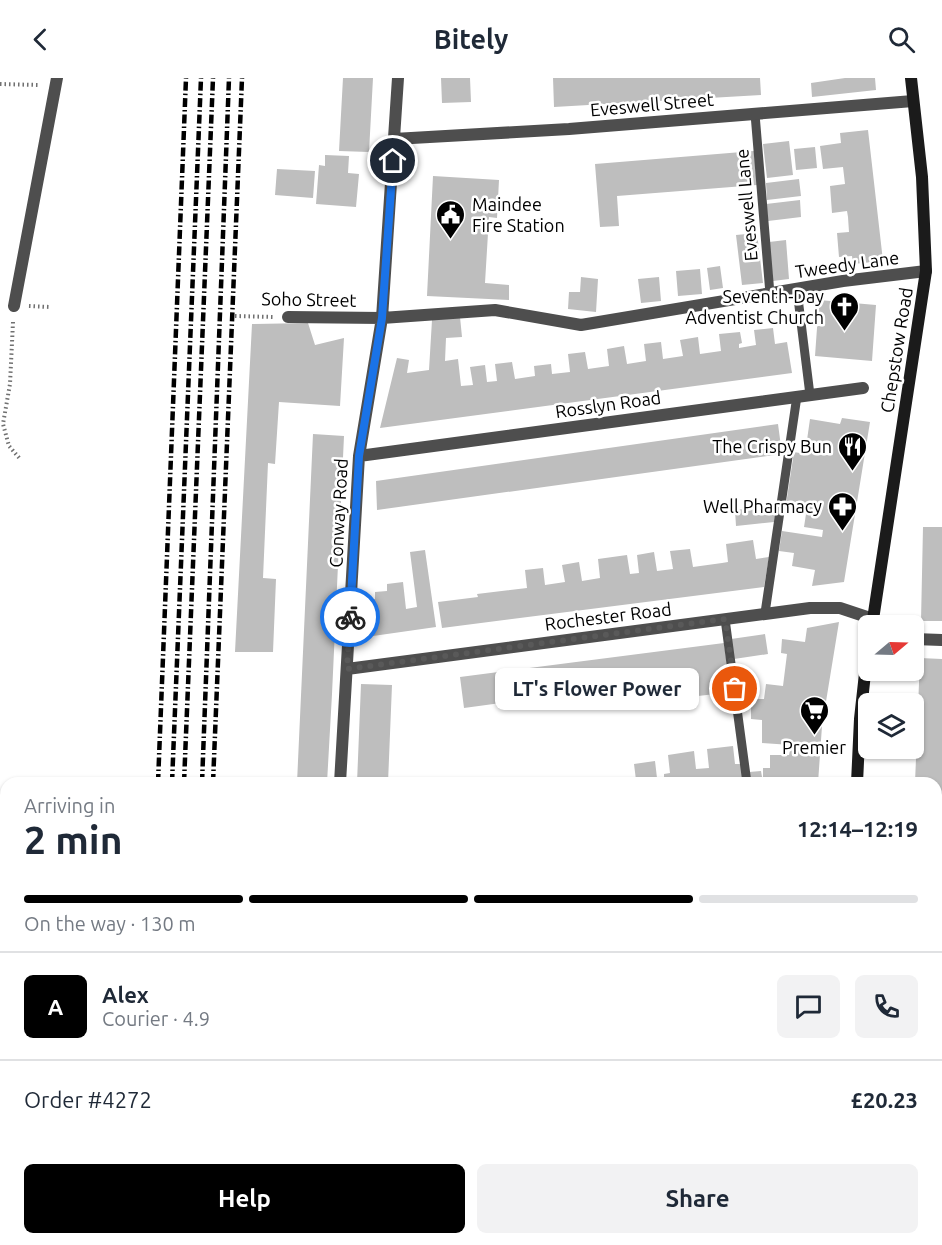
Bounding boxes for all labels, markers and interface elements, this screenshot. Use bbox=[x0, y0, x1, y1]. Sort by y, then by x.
icon: back bbox=[24, 23, 57, 56]
icon: search bbox=[885, 23, 918, 56]
text: Bitely bbox=[434, 24, 508, 54]
street label: Eveswell Street bbox=[589, 89, 715, 119]
pin bbox=[367, 135, 418, 186]
icon: home bbox=[376, 144, 409, 177]
street label: Eveswell Lane bbox=[731, 148, 761, 262]
place label: Maindee Fire Station bbox=[472, 194, 565, 235]
public building icon: Maindee Fire Station bbox=[435, 198, 467, 240]
street label: Tweedy Lane bbox=[794, 247, 900, 281]
place label: Seventh-Day Adventist Church bbox=[685, 286, 824, 327]
street label: Chepstow Road bbox=[876, 286, 916, 414]
street label: Soho Street bbox=[261, 288, 357, 310]
church icon: Seventh-Day Adventist Church bbox=[829, 290, 861, 332]
street label: Rosslyn Road bbox=[554, 387, 662, 421]
restaurant icon: The Crispy Bun bbox=[837, 430, 869, 472]
place label: The Crispy Bun bbox=[712, 436, 832, 456]
street label: Conway Road bbox=[325, 458, 351, 568]
pharmacy icon: Well Pharmacy bbox=[827, 490, 859, 532]
place label: Well Pharmacy bbox=[703, 496, 822, 516]
courier bbox=[320, 587, 380, 647]
street label: Rochester Road bbox=[543, 598, 673, 634]
icon: bike bbox=[334, 601, 367, 634]
north arrow bbox=[858, 615, 924, 681]
map controls bbox=[858, 615, 924, 759]
pin bbox=[709, 663, 760, 714]
callout: LT's Flower Power bbox=[495, 668, 699, 710]
icon: bag bbox=[718, 672, 751, 705]
text: LT's Flower Power bbox=[513, 677, 681, 700]
button: layers bbox=[858, 693, 924, 759]
supermarket icon: Premier bbox=[798, 694, 830, 736]
place label: Premier bbox=[782, 737, 846, 757]
text: Arriving in bbox=[24, 794, 115, 817]
text: 12:14–12:19 bbox=[797, 816, 918, 841]
text: 2 min bbox=[24, 818, 123, 861]
text: On the way · 130 m bbox=[24, 912, 196, 935]
button: chat bbox=[777, 975, 840, 1038]
button: phone bbox=[855, 975, 918, 1038]
text: Alex bbox=[102, 982, 149, 1007]
text: A bbox=[48, 994, 63, 1019]
text: Courier · 4.9 bbox=[102, 1007, 210, 1030]
text: Order #4272 bbox=[24, 1087, 152, 1112]
text: £20.23 bbox=[851, 1087, 918, 1112]
button: Help bbox=[24, 1164, 465, 1233]
button: Share bbox=[477, 1164, 918, 1233]

